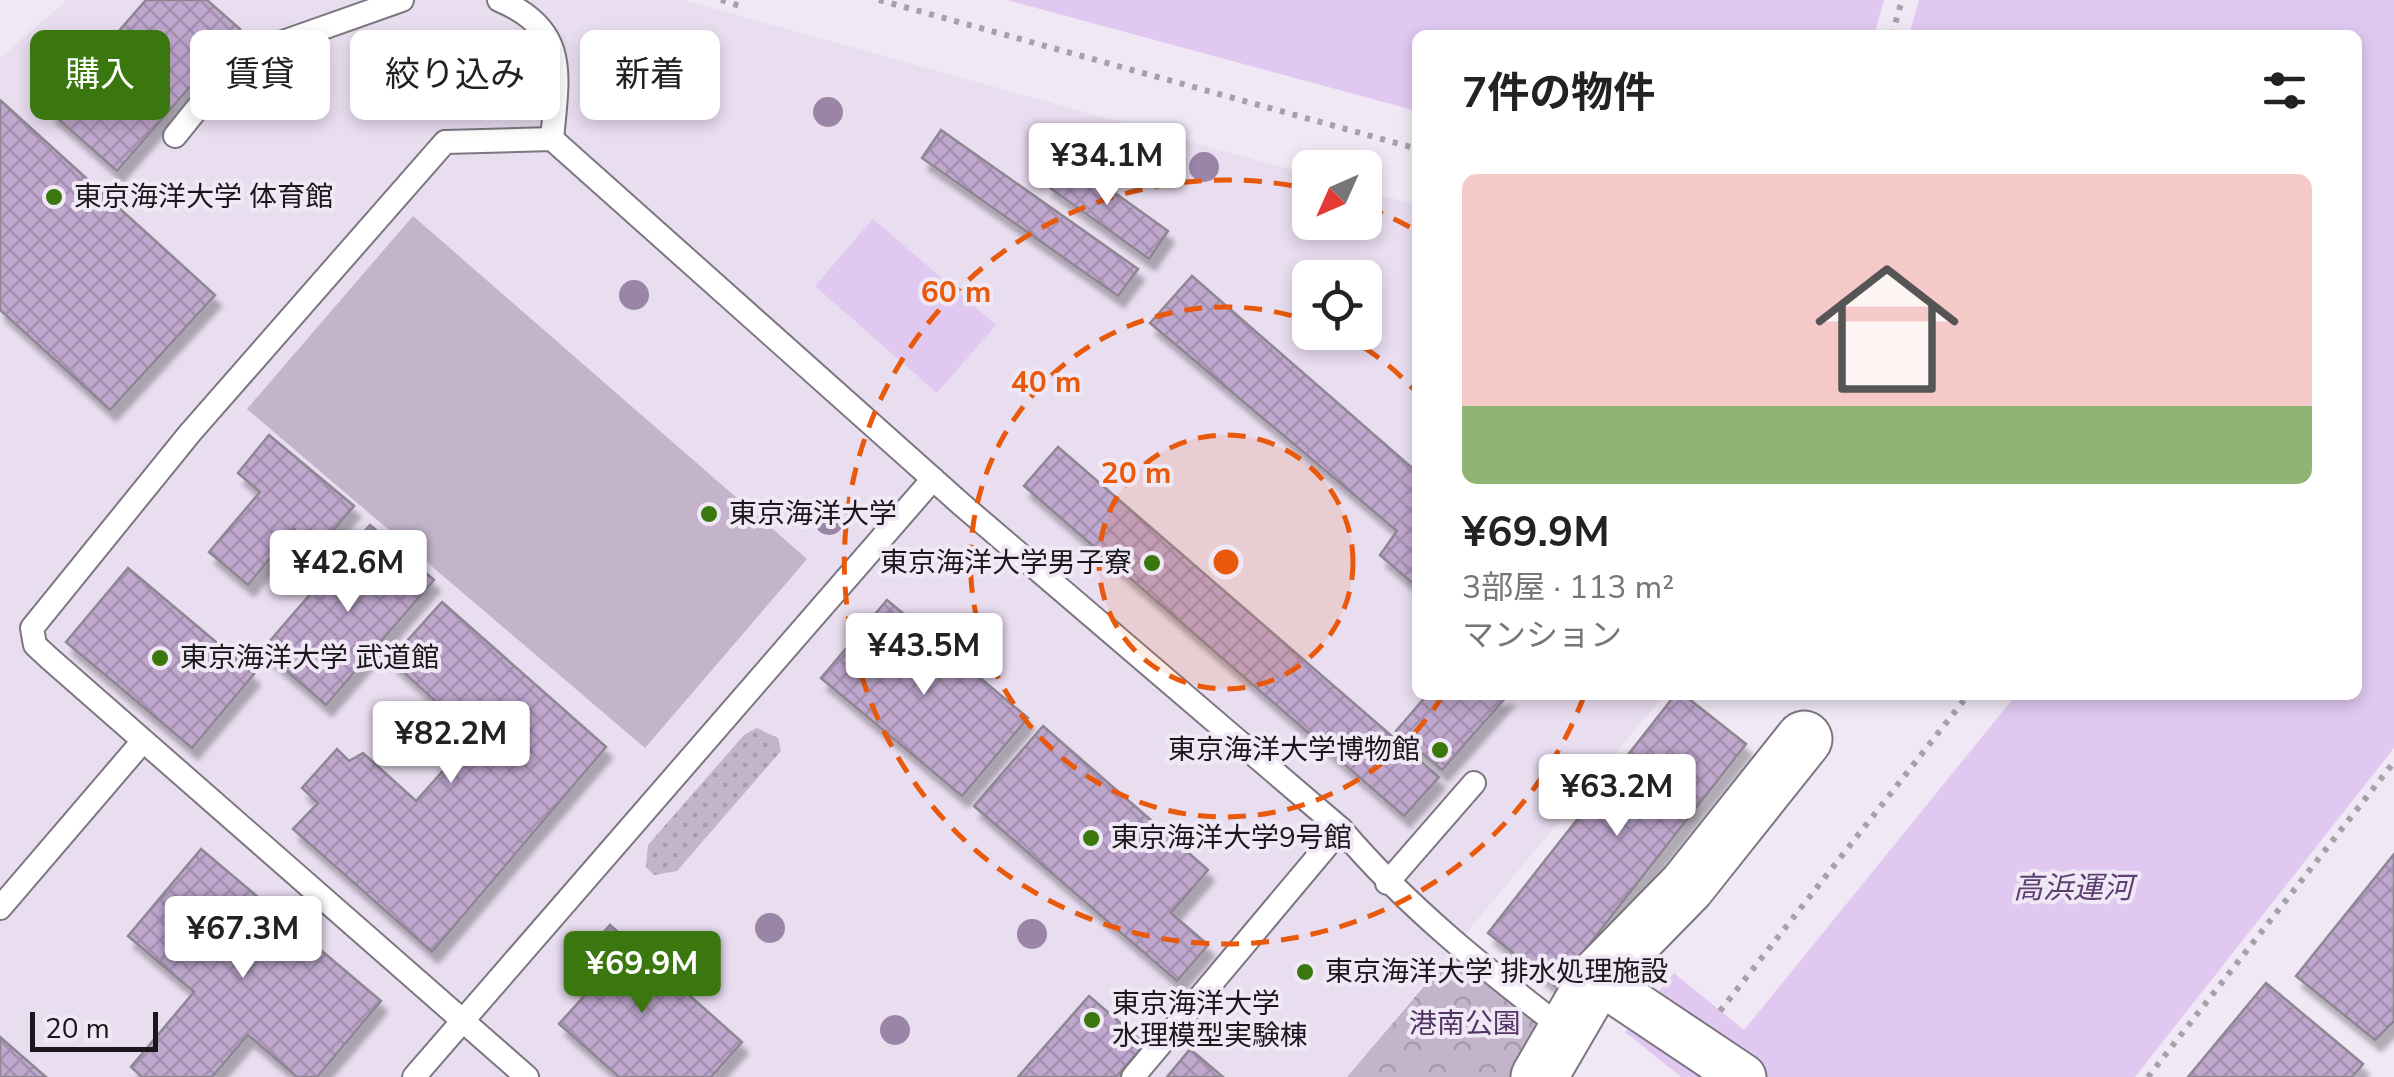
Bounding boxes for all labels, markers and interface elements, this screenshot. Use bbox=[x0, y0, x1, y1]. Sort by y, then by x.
chip: 購入 bbox=[30, 30, 170, 120]
chip: 賃貸 bbox=[190, 30, 330, 120]
chip: 絞り込み bbox=[350, 30, 560, 120]
chip: 新着 bbox=[580, 30, 720, 120]
icon: filters bbox=[2257, 63, 2312, 118]
text: 7件の物件 bbox=[1462, 65, 1655, 122]
pin: ¥34.1M bbox=[1026, 123, 1188, 208]
text: ¥34.1M bbox=[1051, 134, 1163, 177]
north arrow bbox=[1292, 150, 1382, 240]
map controls bbox=[1292, 150, 1382, 350]
place label: 東京海洋大学 体育館 bbox=[74, 178, 333, 216]
marker: 東京海洋大学 体育館 bbox=[43, 186, 65, 208]
icon: home bbox=[1797, 239, 1977, 419]
button: locate bbox=[1292, 260, 1382, 350]
text: 60 m bbox=[921, 272, 991, 313]
text: 40 m bbox=[1011, 362, 1081, 403]
text: 20 m bbox=[1101, 453, 1171, 494]
place label: 東京海洋大学 bbox=[729, 495, 897, 533]
marker: 東京海洋大学 bbox=[698, 503, 720, 525]
text: ¥69.9M bbox=[1462, 504, 1610, 561]
pin: ¥42.6M bbox=[267, 530, 429, 615]
text: ¥42.6M bbox=[292, 541, 404, 584]
place label: 東京海洋大学男子寮 bbox=[880, 544, 1132, 582]
centre of rings bbox=[1208, 544, 1244, 580]
marker: 東京海洋大学男子寮 bbox=[1141, 552, 1163, 574]
text: 3部屋 · 113 m² bbox=[1462, 566, 1674, 609]
pin: ¥43.5M bbox=[843, 613, 1005, 698]
text: マンション bbox=[1462, 614, 1622, 657]
text: ¥43.5M bbox=[868, 624, 980, 667]
place label: 東京海洋大学 武道館 bbox=[180, 639, 439, 677]
marker: 東京海洋大学 武道館 bbox=[149, 647, 171, 669]
pin: ¥82.2M bbox=[370, 701, 532, 786]
text: ¥82.2M bbox=[395, 712, 507, 755]
place label: 東京海洋大学博物館 bbox=[1168, 731, 1420, 769]
marker: 東京海洋大学博物館 bbox=[1429, 739, 1451, 761]
pin: ¥63.2M bbox=[1536, 754, 1698, 839]
text: ¥63.2M bbox=[1561, 765, 1673, 808]
place label: 東京海洋大学9号館 bbox=[1111, 819, 1352, 857]
marker: 東京海洋大学9号館 bbox=[1080, 827, 1102, 849]
water label: 高浜運河 bbox=[2013, 868, 2138, 909]
pin: ¥67.3M bbox=[162, 896, 324, 981]
text: ¥67.3M bbox=[187, 907, 299, 950]
pin: ¥69.9M bbox=[561, 931, 723, 1016]
text: ¥69.9M bbox=[586, 942, 698, 985]
place label: 東京海洋大学 排水処理施設 bbox=[1325, 953, 1668, 991]
marker: 東京海洋大学 排水処理施設 bbox=[1294, 961, 1316, 983]
place label: 東京海洋大学 水理模型実験棟 bbox=[1112, 985, 1308, 1055]
park label: 港南公園 bbox=[1409, 1005, 1521, 1043]
scale bar bbox=[30, 1007, 158, 1052]
marker: 東京海洋大学 水理模型実験棟 bbox=[1081, 1009, 1103, 1031]
text: 20 m bbox=[45, 1010, 110, 1048]

